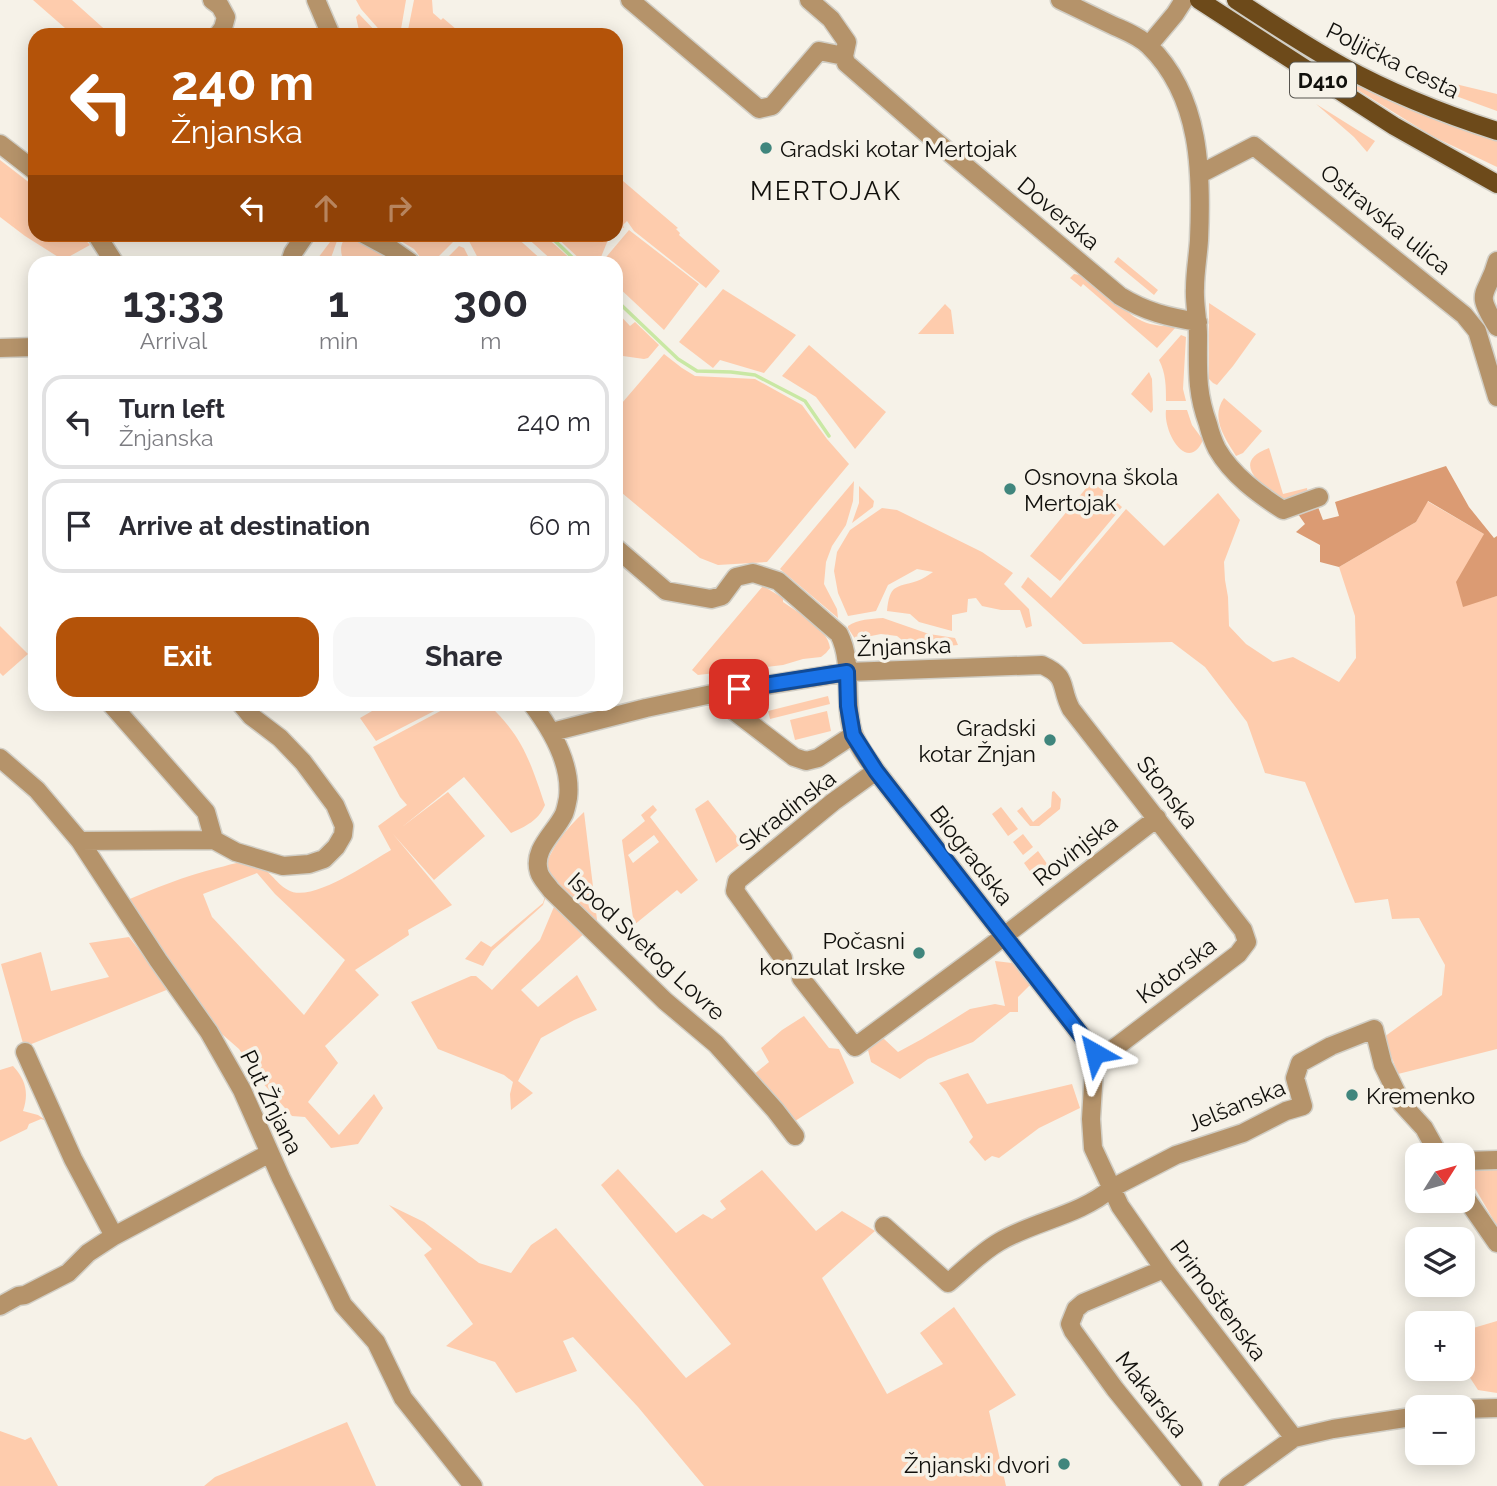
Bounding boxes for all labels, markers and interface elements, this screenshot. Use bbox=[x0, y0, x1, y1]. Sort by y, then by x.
street label: Poljička cesta bbox=[1322, 16, 1464, 104]
text: 240 m bbox=[171, 54, 314, 111]
icon: left bbox=[56, 56, 147, 147]
road number: D410 bbox=[1290, 62, 1356, 98]
text: Žnjanska bbox=[171, 113, 303, 150]
place label: Gradski kotar Mertojak bbox=[780, 135, 1017, 162]
marker: Gradski kotar Mertojak bbox=[758, 140, 774, 156]
street label: Ostravska ulica bbox=[1315, 158, 1457, 280]
street label: Doverska bbox=[1012, 171, 1106, 255]
district label: MERTOJAK bbox=[750, 176, 902, 206]
icon: left bbox=[234, 189, 272, 227]
icon: ahead bbox=[307, 189, 345, 227]
icon: right bbox=[380, 189, 418, 227]
text: 13:33 bbox=[123, 278, 224, 327]
text: 1 bbox=[328, 278, 349, 327]
text: 300 bbox=[453, 278, 528, 327]
text: Arrival bbox=[140, 327, 207, 354]
text: min bbox=[319, 327, 358, 354]
text: m bbox=[480, 327, 501, 354]
text: Turn left bbox=[119, 394, 225, 424]
icon: left bbox=[60, 403, 98, 441]
text: 240 m bbox=[517, 407, 591, 437]
text: Žnjanska bbox=[119, 424, 214, 451]
place label: Osnovna škola Mertojak bbox=[1024, 463, 1178, 516]
marker: Osnovna škola Mertojak bbox=[1002, 481, 1018, 497]
icon: arrive bbox=[60, 507, 98, 545]
text: Arrive at destination bbox=[119, 511, 370, 541]
text: 60 m bbox=[529, 511, 591, 541]
button: Exit bbox=[56, 617, 319, 697]
button: Share bbox=[333, 617, 595, 697]
street label: Žnjanska bbox=[856, 631, 952, 661]
pin bbox=[709, 659, 769, 719]
icon: arrive bbox=[720, 670, 758, 708]
place label: Gradski kotar Žnjan bbox=[918, 714, 1036, 767]
marker: Gradski kotar Žnjan bbox=[1042, 732, 1058, 748]
street label: Stonska bbox=[1131, 751, 1205, 833]
street label: Skradinska bbox=[733, 764, 841, 856]
street label: Biogradska bbox=[925, 800, 1019, 910]
street label: Rovinjska bbox=[1027, 809, 1123, 891]
street label: Ispod Svetog Lovre bbox=[563, 866, 731, 1026]
place label: Počasni konzulat Irske bbox=[759, 927, 905, 980]
street label: Kotorska bbox=[1131, 931, 1221, 1009]
marker: Počasni konzulat Irske bbox=[911, 945, 927, 961]
position arrow bbox=[1058, 1016, 1132, 1090]
street label: Put Žnjana bbox=[235, 1045, 309, 1159]
street label: Jelšanska bbox=[1183, 1073, 1289, 1137]
place label: Kremenko bbox=[1366, 1082, 1475, 1109]
marker: Kremenko bbox=[1344, 1087, 1360, 1103]
north arrow bbox=[1405, 1143, 1475, 1213]
map controls bbox=[1405, 1143, 1475, 1465]
button: layers bbox=[1405, 1227, 1475, 1297]
street label: Primoštenska bbox=[1165, 1235, 1273, 1365]
button: + bbox=[1405, 1311, 1475, 1381]
street label: Makarska bbox=[1110, 1346, 1194, 1442]
button: − bbox=[1405, 1395, 1475, 1465]
place label: Žnjanski dvori bbox=[904, 1451, 1050, 1478]
marker: Žnjanski dvori bbox=[1056, 1456, 1072, 1472]

